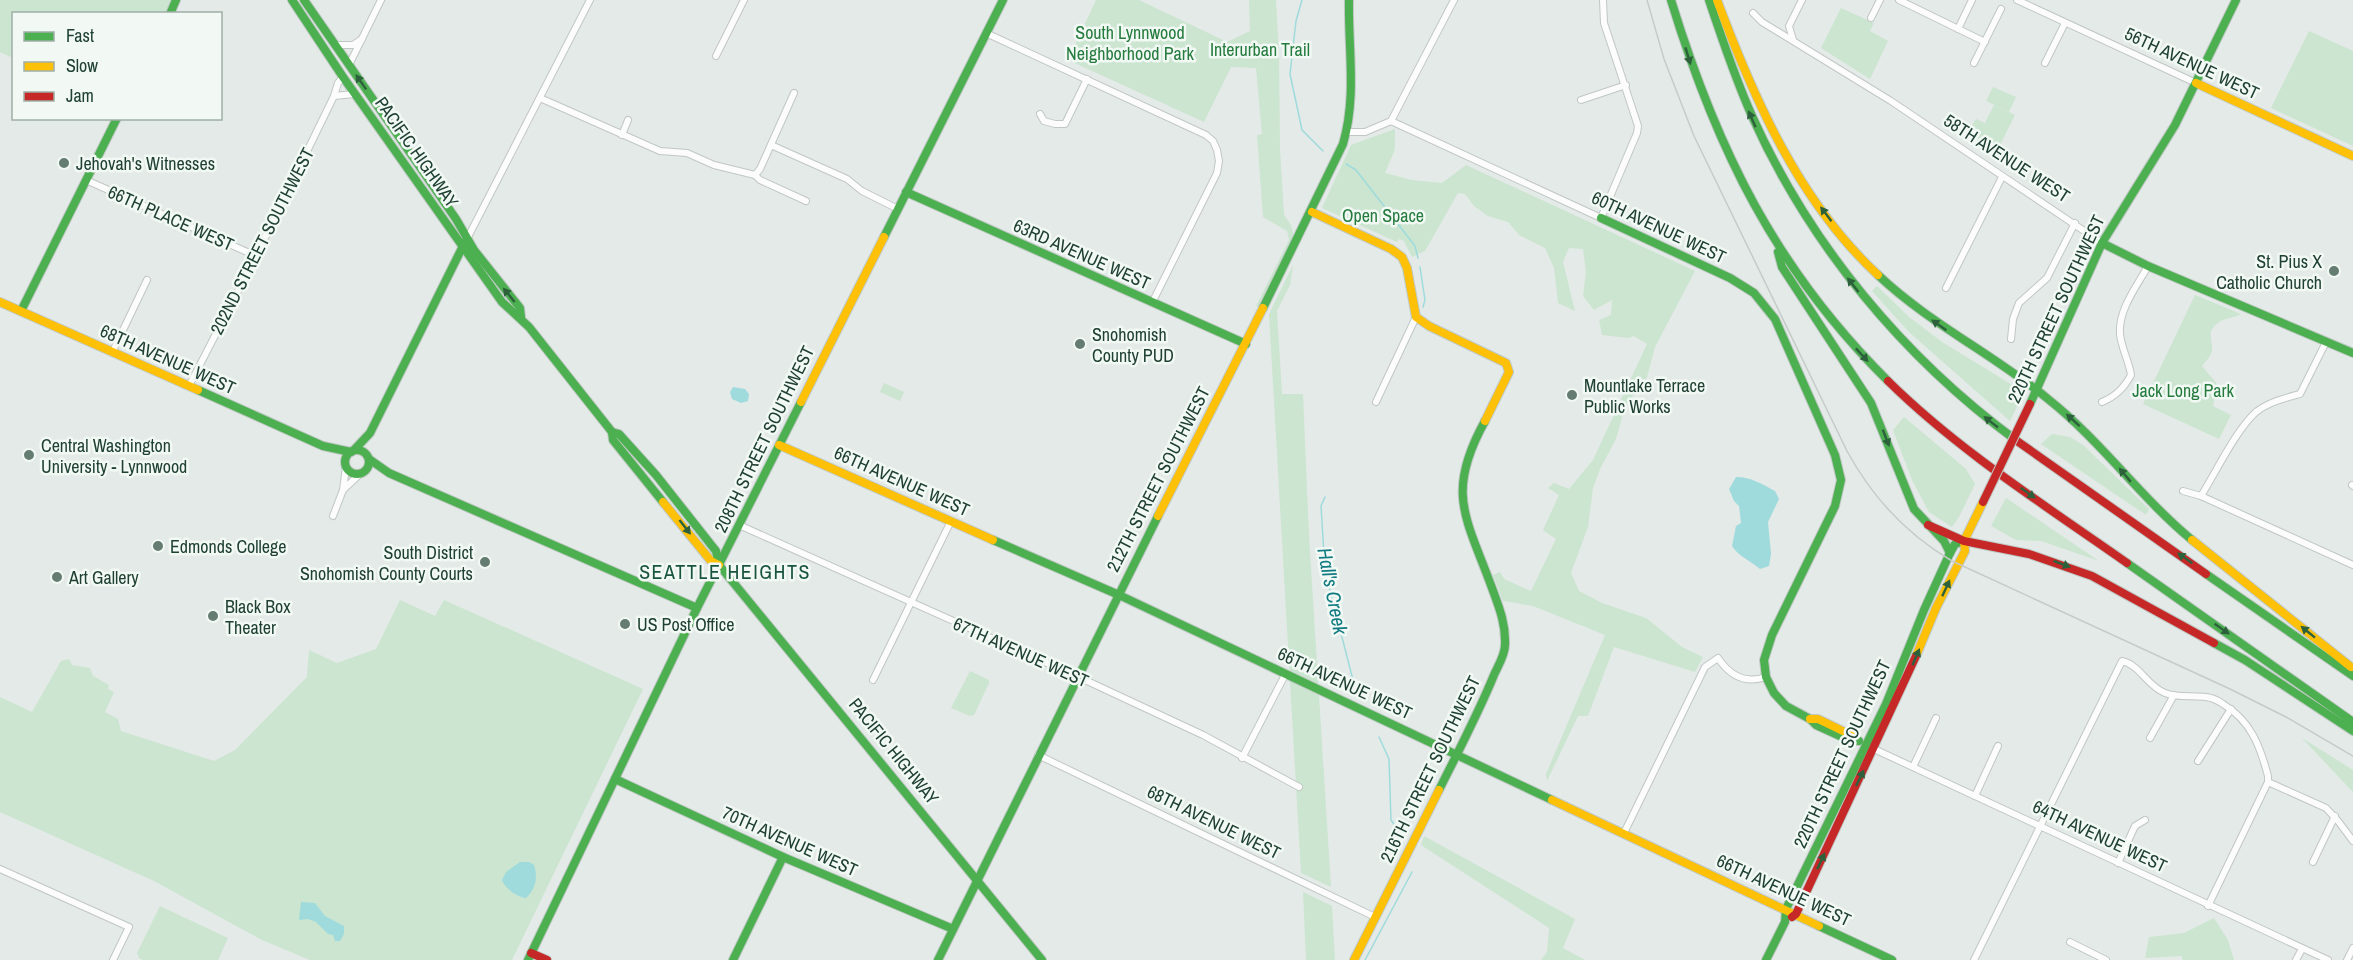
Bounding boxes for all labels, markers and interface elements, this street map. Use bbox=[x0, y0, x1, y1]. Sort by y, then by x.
legend bbox=[12, 12, 222, 120]
park label: South Lynnwood Neighborhood Park bbox=[1066, 20, 1195, 66]
street label: 56TH AVENUE WEST bbox=[2121, 21, 2263, 105]
text: Fast bbox=[66, 23, 94, 48]
park label: Interurban Trail bbox=[1210, 37, 1310, 62]
one-way arrow bbox=[1684, 47, 1693, 65]
text: Slow bbox=[66, 53, 98, 78]
one-way arrow bbox=[356, 74, 367, 90]
text: Jam bbox=[66, 83, 94, 108]
street label: PACIFIC HIGHWAY bbox=[369, 92, 465, 213]
street label: 58TH AVENUE WEST bbox=[1939, 108, 2075, 208]
one-way arrow bbox=[1746, 110, 1756, 128]
street label: 202ND STREET SOUTHWEST bbox=[204, 143, 320, 339]
place label: Jehovah's Witnesses bbox=[76, 151, 215, 176]
marker: Jehovah's Witnesses bbox=[57, 156, 71, 170]
street label: 66TH PLACE WEST bbox=[104, 179, 238, 257]
street label: 60TH AVENUE WEST bbox=[1588, 185, 1730, 269]
park label: Open Space bbox=[1342, 203, 1424, 228]
one-way arrow bbox=[1820, 207, 1832, 222]
street label: 220TH STREET SOUTHWEST bbox=[2001, 211, 2111, 407]
street label: 63RD AVENUE WEST bbox=[1010, 213, 1154, 295]
place label: St. Pius X Catholic Church bbox=[2216, 249, 2322, 295]
marker: St. Pius X Catholic Church bbox=[2327, 264, 2341, 278]
one-way arrow bbox=[1847, 277, 1860, 293]
one-way arrow bbox=[503, 288, 516, 303]
street label: 68TH AVENUE WEST bbox=[96, 318, 240, 400]
one-way arrow bbox=[1931, 319, 1947, 331]
place label: Snohomish County PUD bbox=[1092, 322, 1174, 368]
marker: Snohomish County PUD bbox=[1073, 337, 1087, 351]
street label: 208TH STREET SOUTHWEST bbox=[708, 341, 820, 537]
one-way arrow bbox=[1855, 347, 1868, 362]
place label: Mountlake Terrace Public Works bbox=[1584, 373, 1705, 419]
park label: Jack Long Park bbox=[2132, 378, 2234, 403]
street label: 212TH STREET SOUTHWEST bbox=[1100, 382, 1216, 576]
marker: Mountlake Terrace Public Works bbox=[1565, 388, 1579, 402]
one-way arrow bbox=[2066, 414, 2081, 427]
one-way arrow bbox=[1984, 416, 1999, 428]
one-way arrow bbox=[1882, 429, 1892, 447]
place label: Central Washington University - Lynnwood bbox=[41, 433, 187, 479]
street label: 66TH AVENUE WEST bbox=[830, 440, 974, 522]
marker: Central Washington University - Lynnwood bbox=[22, 448, 36, 462]
one-way arrow bbox=[2119, 468, 2132, 483]
one-way arrow bbox=[2020, 487, 2036, 498]
one-way arrow bbox=[678, 520, 690, 535]
place label: Edmonds College bbox=[170, 534, 287, 559]
marker: Edmonds College bbox=[151, 539, 165, 553]
place label: South District Snohomish County Courts bbox=[300, 540, 473, 586]
water label: Hall's Creek bbox=[1311, 545, 1355, 637]
one-way arrow bbox=[2177, 553, 2193, 564]
marker: South District Snohomish County Courts bbox=[478, 555, 492, 569]
district label: SEATTLE HEIGHTS bbox=[639, 558, 811, 585]
one-way arrow bbox=[2053, 560, 2071, 570]
place label: Art Gallery bbox=[68, 565, 139, 590]
marker: Art Gallery bbox=[50, 570, 64, 584]
one-way arrow bbox=[1941, 580, 1950, 597]
place label: Black Box Theater bbox=[225, 594, 291, 640]
marker: Black Box Theater bbox=[206, 609, 220, 623]
street label: 67TH AVENUE WEST bbox=[949, 611, 1093, 693]
place label: US Post Office bbox=[637, 612, 734, 637]
marker: US Post Office bbox=[618, 617, 632, 631]
one-way arrow bbox=[2213, 623, 2229, 635]
one-way arrow bbox=[2301, 626, 2316, 639]
street label: 66TH AVENUE WEST bbox=[1274, 641, 1416, 725]
one-way arrow bbox=[1912, 648, 1921, 666]
street label: 220TH STREET SOUTHWEST bbox=[1787, 656, 1897, 852]
street label: 216TH STREET SOUTHWEST bbox=[1374, 671, 1486, 867]
street label: PACIFIC HIGHWAY bbox=[843, 693, 945, 810]
one-way arrow bbox=[1855, 769, 1864, 786]
street label: 68TH AVENUE WEST bbox=[1143, 779, 1285, 865]
street label: 64TH AVENUE WEST bbox=[2029, 794, 2171, 878]
street label: 70TH AVENUE WEST bbox=[718, 800, 862, 882]
street label: 66TH AVENUE WEST bbox=[1713, 848, 1855, 932]
one-way arrow bbox=[1816, 852, 1825, 869]

